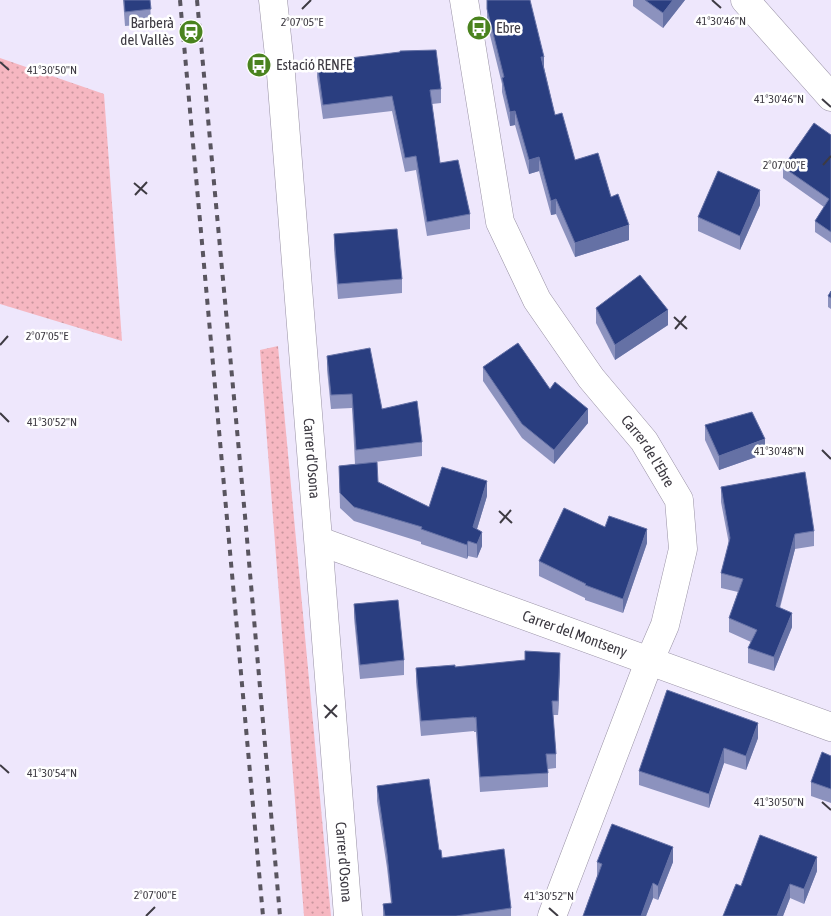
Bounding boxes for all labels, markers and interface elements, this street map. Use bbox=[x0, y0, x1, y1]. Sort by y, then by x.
place label: Barberà del Vallès bbox=[120, 14, 174, 48]
text: 41°30'46"N bbox=[696, 14, 746, 28]
text: 2°07'05"E bbox=[281, 15, 323, 29]
bus stop icon: Ebre bbox=[466, 15, 492, 41]
station icon: Barberà del Vallès bbox=[178, 19, 204, 45]
place label: Ebre bbox=[496, 19, 521, 36]
bus stop icon: Estació RENFE bbox=[246, 52, 272, 78]
place label: Estació RENFE bbox=[276, 56, 353, 73]
text: 41°30'50"N bbox=[27, 63, 77, 77]
text: 41°30'46"N bbox=[754, 92, 804, 106]
text: 2°07'00"E bbox=[763, 158, 805, 172]
text: 2°07'05"E bbox=[26, 329, 68, 343]
street label: Carrer de l'Ebre bbox=[618, 411, 678, 490]
text: 41°30'52"N bbox=[27, 415, 77, 429]
street label: Carrer d'Osona bbox=[300, 417, 324, 499]
text: 41°30'48"N bbox=[754, 444, 804, 458]
street label: Carrer del Montseny bbox=[520, 607, 630, 660]
text: 41°30'54"N bbox=[27, 766, 77, 780]
text: 41°30'50"N bbox=[754, 795, 804, 809]
street label: Carrer d'Osona bbox=[333, 821, 356, 903]
text: 2°07'00"E bbox=[134, 888, 176, 902]
text: 41°30'52"N bbox=[524, 889, 574, 903]

